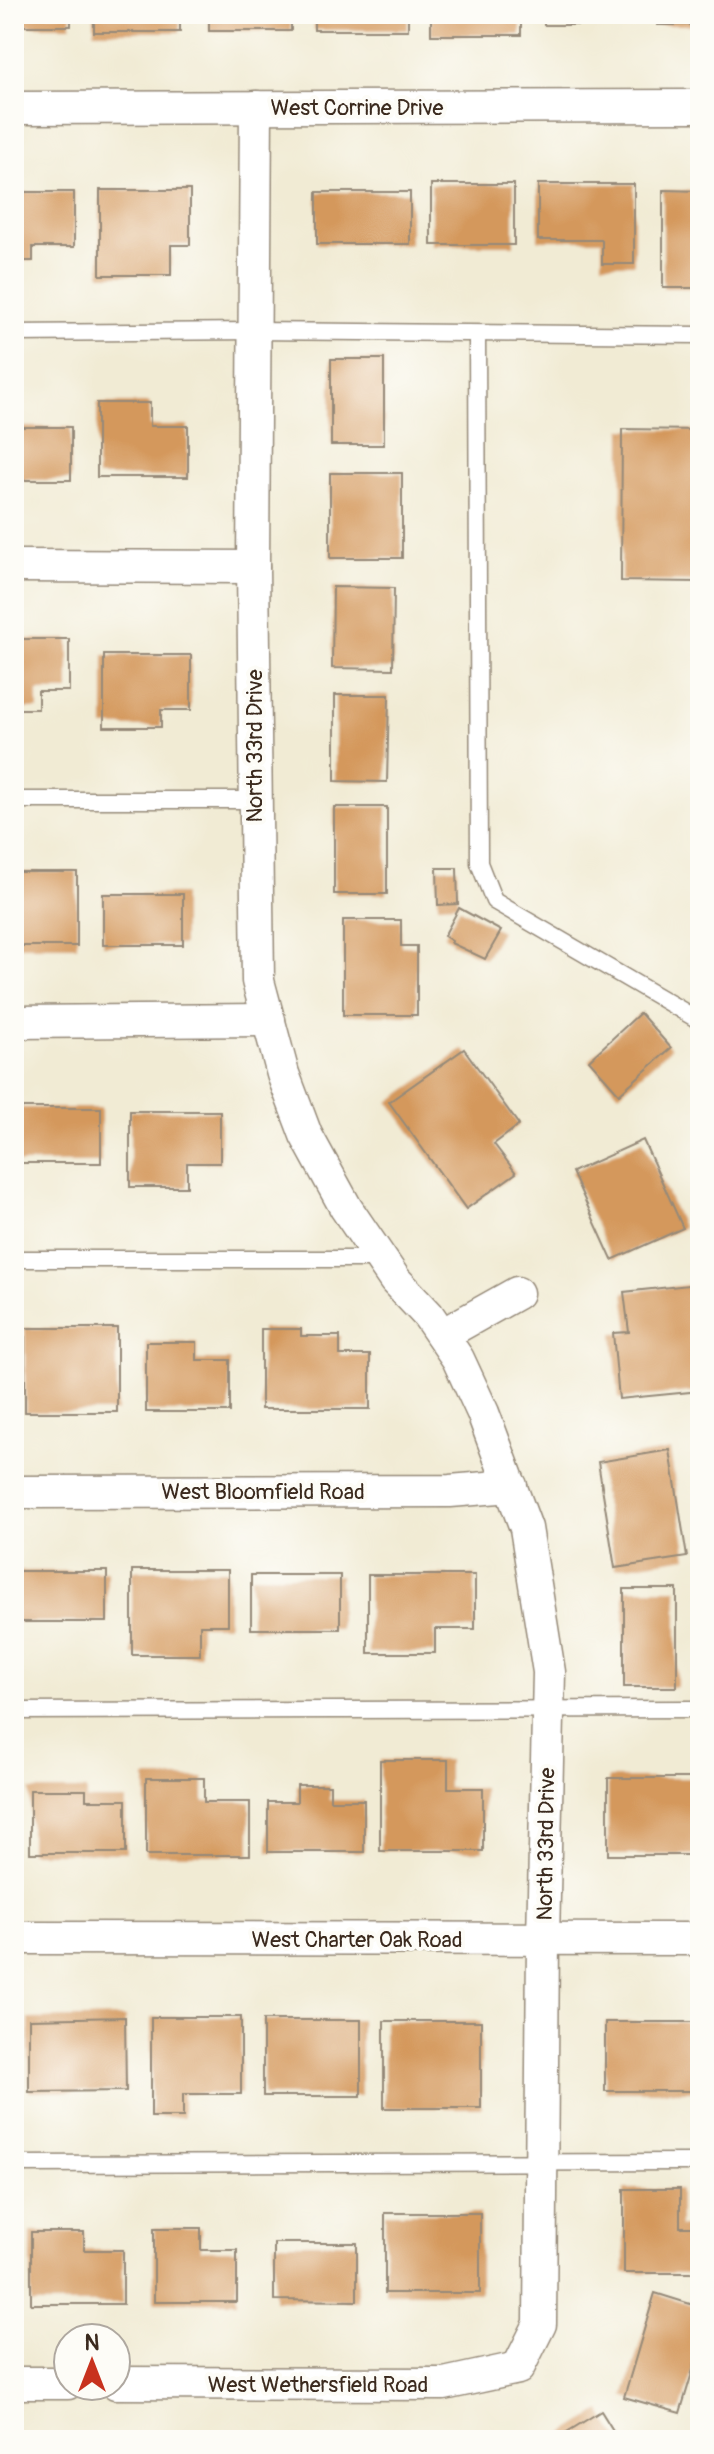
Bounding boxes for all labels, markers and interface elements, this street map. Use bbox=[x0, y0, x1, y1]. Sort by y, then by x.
street label: West Corrine Drive bbox=[271, 94, 444, 122]
street label: North 33rd Drive bbox=[241, 669, 269, 823]
street label: West Bloomfield Road bbox=[161, 1478, 365, 1506]
street label: North 33rd Drive bbox=[531, 1767, 561, 1921]
street label: West Charter Oak Road bbox=[251, 1926, 463, 1954]
north arrow bbox=[52, 2322, 132, 2402]
text: N bbox=[85, 2329, 100, 2357]
street label: West Wethersfield Road bbox=[208, 2371, 428, 2399]

